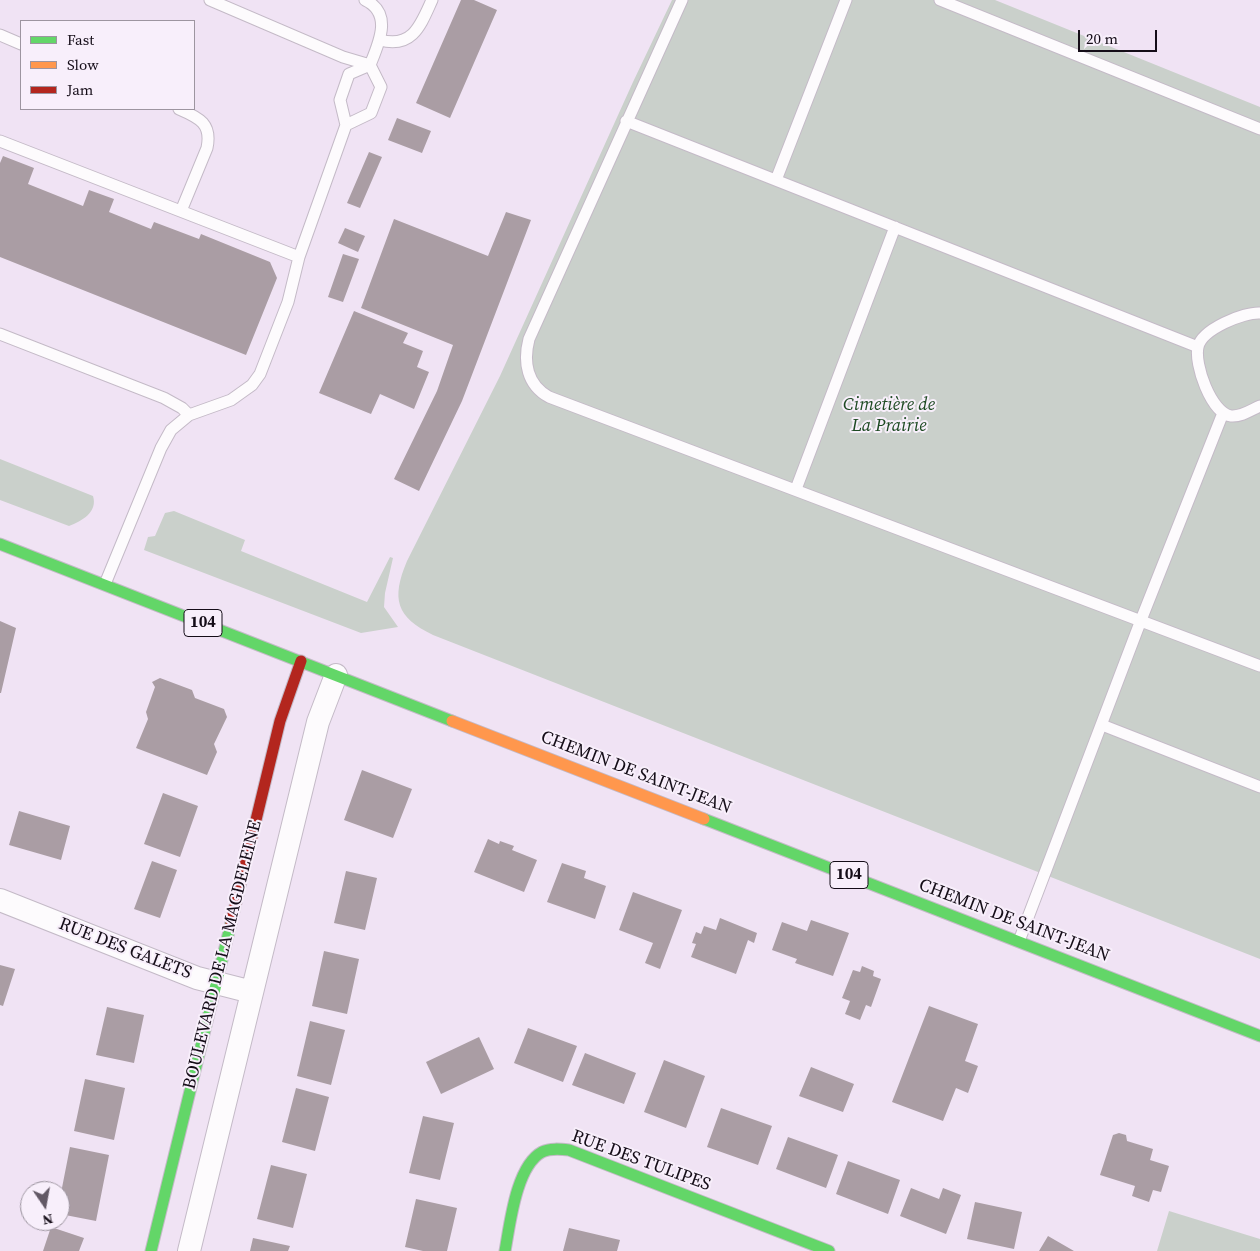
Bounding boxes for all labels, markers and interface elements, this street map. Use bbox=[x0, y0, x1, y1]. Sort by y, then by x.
legend bbox=[20, 20, 195, 110]
scale bar bbox=[1080, 20, 1159, 52]
text: 20 m bbox=[1086, 28, 1118, 49]
text: Fast bbox=[67, 29, 94, 50]
text: Slow bbox=[67, 54, 99, 75]
text: Jam bbox=[67, 79, 93, 100]
park label: Cimetière de La Prairie bbox=[843, 394, 935, 436]
road number: 104 bbox=[184, 610, 222, 636]
street label: CHEMIN DE SAINT-JEAN bbox=[538, 727, 734, 819]
street label: BOULEVARD DE LA MAGDELEINE bbox=[179, 818, 267, 1092]
road number: 104 bbox=[830, 862, 868, 888]
street label: CHEMIN DE SAINT-JEAN bbox=[916, 875, 1112, 967]
street label: RUE DES GALETS bbox=[55, 914, 195, 984]
street label: RUE DES TULIPES bbox=[569, 1126, 713, 1196]
north arrow bbox=[20, 1181, 70, 1231]
text: N bbox=[41, 1209, 55, 1231]

